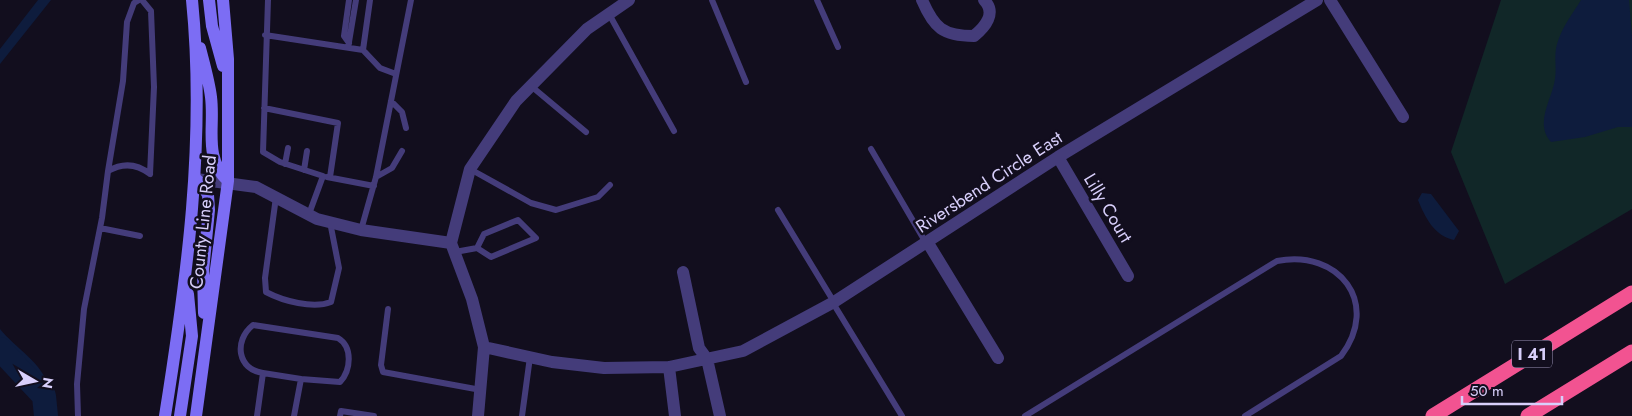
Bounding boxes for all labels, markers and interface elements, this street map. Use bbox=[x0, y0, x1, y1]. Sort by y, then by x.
street label: Riversbend Circle East bbox=[911, 124, 1068, 239]
street label: County Line Road bbox=[183, 154, 223, 290]
street label: Lilly Court bbox=[1077, 169, 1139, 248]
road number: I 41 bbox=[1512, 340, 1552, 368]
north arrow bbox=[10, 356, 60, 406]
scale bar bbox=[1462, 374, 1562, 406]
text: N bbox=[37, 376, 59, 390]
text: 50 m bbox=[1470, 380, 1504, 402]

